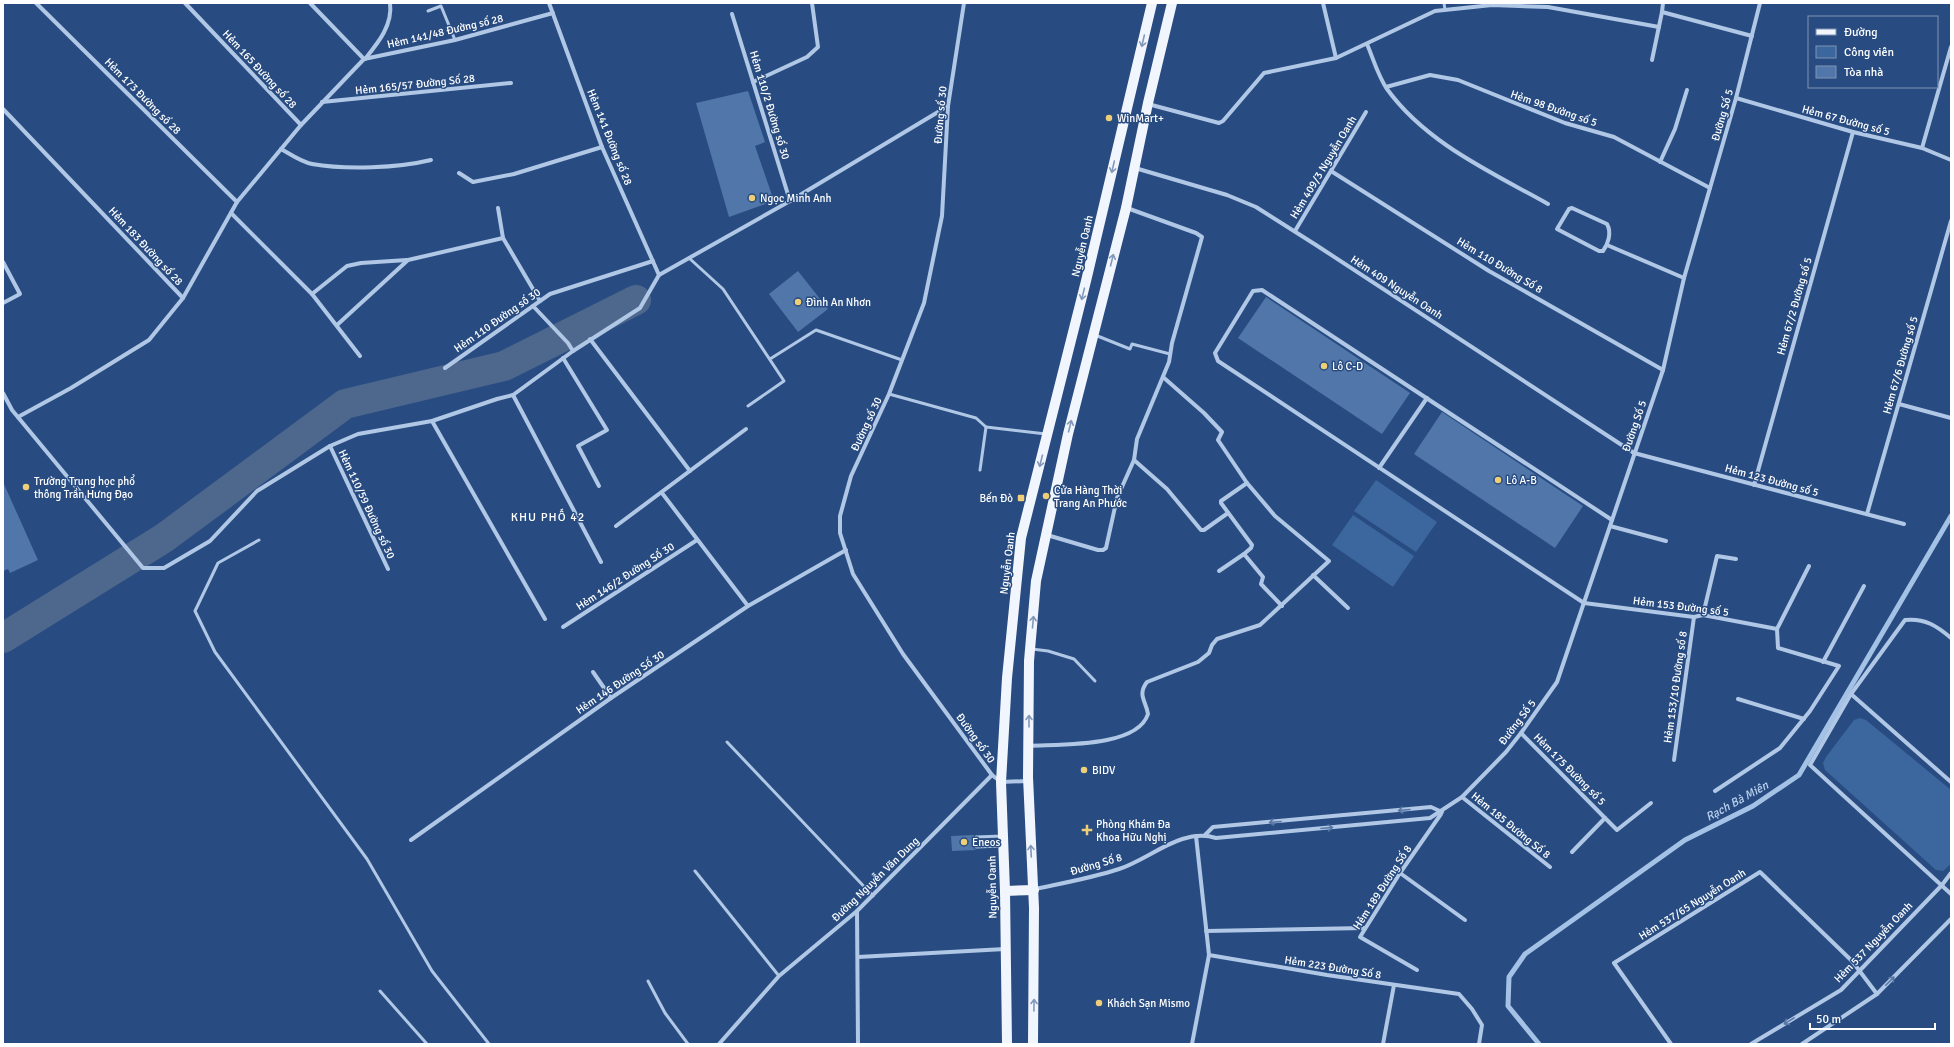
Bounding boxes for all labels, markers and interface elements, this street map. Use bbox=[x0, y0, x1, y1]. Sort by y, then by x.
street label: Hẻm 141/48 Đường số 28 bbox=[385, 11, 505, 51]
legend bbox=[1808, 16, 1938, 88]
text: Đường bbox=[1844, 25, 1878, 40]
street label: Hẻm 165 Đường số 28 bbox=[220, 27, 300, 111]
one-way arrow bbox=[1139, 34, 1147, 47]
text: Công viên bbox=[1844, 45, 1894, 60]
street label: Hẻm 110/2 Đường số 30 bbox=[747, 49, 793, 161]
street label: Hẻm 173 Đường số 28 bbox=[102, 55, 184, 137]
text: Tòa nhà bbox=[1844, 65, 1883, 80]
street label: Hẻm 165/57 Đường Số 28 bbox=[354, 71, 476, 97]
street label: Đường số 30 bbox=[930, 85, 950, 145]
street label: Hẻm 141 Đường số 28 bbox=[584, 87, 636, 187]
street label: Hẻm 98 Đường số 5 bbox=[1509, 87, 1599, 129]
street label: Đường Số 5 bbox=[1708, 87, 1736, 143]
street label: Hẻm 67 Đường số 5 bbox=[1800, 102, 1892, 139]
place label: WinMart+ bbox=[1117, 112, 1164, 125]
marker: WinMart+ bbox=[1104, 113, 1114, 123]
street label: Hẻm 409/3 Nguyễn Oanh bbox=[1287, 113, 1359, 221]
one-way arrow bbox=[1108, 161, 1116, 174]
place label: Ngọc Minh Anh bbox=[760, 192, 832, 205]
marker: Ngọc Minh Anh bbox=[747, 193, 757, 203]
street label: Hẻm 183 Đường số 28 bbox=[106, 204, 186, 288]
street label: Nguyễn Oanh bbox=[1068, 214, 1096, 278]
street label: Hẻm 110 Đường Số 8 bbox=[1454, 234, 1546, 296]
street label: Hẻm 409 Nguyễn Oanh bbox=[1348, 252, 1446, 322]
one-way arrow bbox=[1109, 253, 1117, 266]
street label: Hẻm 67/2 Đường số 5 bbox=[1773, 255, 1815, 357]
street label: Hẻm 110 Đường số 30 bbox=[451, 285, 543, 355]
one-way arrow bbox=[1078, 287, 1086, 300]
place label: Đình An Nhơn bbox=[806, 296, 871, 309]
marker: Đình An Nhơn bbox=[793, 297, 803, 307]
street label: Hẻm 67/6 Đường số 5 bbox=[1879, 314, 1921, 416]
place label: Lô C-D bbox=[1332, 360, 1363, 373]
marker: Lô C-D bbox=[1319, 361, 1329, 371]
street label: Đường số 30 bbox=[847, 395, 885, 453]
street label: Đường Số 5 bbox=[1619, 398, 1649, 454]
one-way arrow bbox=[1066, 420, 1074, 433]
street label: Hẻm 110/59 Đường số 30 bbox=[336, 447, 399, 561]
one-way arrow bbox=[1036, 454, 1044, 467]
street label: Hẻm 123 Đường số 5 bbox=[1724, 461, 1820, 499]
place label: Trường Trung học phổ thông Trần Hưng Đạo bbox=[34, 474, 135, 501]
place label: Lô A-B bbox=[1506, 474, 1537, 487]
marker: Lô A-B bbox=[1493, 475, 1503, 485]
marker: Trường Trung học phổ thông Trần Hưng Đạo bbox=[21, 482, 31, 492]
place label: Cửa Hàng Thời Trang An Phước bbox=[1054, 484, 1127, 510]
place label: Bến Đò bbox=[979, 491, 1013, 505]
marker: Cửa Hàng Thời Trang An Phước bbox=[1041, 491, 1051, 501]
marker: Bến Đò bbox=[1016, 493, 1026, 503]
district label: KHU PHỐ 42 bbox=[511, 508, 585, 525]
street label: Nguyễn Oanh bbox=[996, 531, 1018, 595]
street label: Hẻm 146/2 Đường Số 30 bbox=[573, 539, 677, 613]
street label: Hẻm 153 Đường số 5 bbox=[1632, 593, 1730, 619]
one-way arrow bbox=[1029, 616, 1036, 629]
street label: Hẻm 153/10 Đường số 8 bbox=[1660, 630, 1690, 744]
street label: Hẻm 146 Đường Số 30 bbox=[573, 647, 667, 717]
street label: Đường Số 5 bbox=[1495, 696, 1539, 748]
street label: Đường số 30 bbox=[953, 710, 999, 766]
one-way arrow bbox=[1025, 715, 1033, 728]
street label: Hẻm 175 Đường số 5 bbox=[1531, 730, 1609, 808]
place label: BIDV bbox=[1092, 764, 1116, 777]
marker: BIDV bbox=[1079, 765, 1089, 775]
water label: Rạch Bà Miên bbox=[1703, 778, 1772, 825]
street label: Hẻm 185 Đường Số 8 bbox=[1469, 789, 1553, 861]
one-way arrow bbox=[1398, 806, 1411, 813]
place label: Phòng Khám Đa Khoa Hữu Nghị bbox=[1096, 818, 1171, 844]
one-way arrow bbox=[1269, 818, 1282, 825]
marker: Phòng Khám Đa Khoa Hữu Nghị bbox=[1081, 824, 1093, 836]
one-way arrow bbox=[1320, 824, 1333, 831]
street label: Đường Nguyễn Văn Dung bbox=[828, 833, 922, 924]
place label: Eneos bbox=[972, 836, 1000, 849]
marker: Eneos bbox=[959, 837, 969, 847]
street label: Hẻm 189 Đường Số 8 bbox=[1349, 842, 1415, 932]
one-way arrow bbox=[1028, 845, 1035, 858]
street label: Đường Số 8 bbox=[1068, 850, 1124, 878]
street label: Nguyễn Oanh bbox=[984, 855, 1000, 919]
street label: Hẻm 537/65 Nguyễn Oanh bbox=[1636, 865, 1748, 943]
street label: Hẻm 537 Nguyễn Oanh bbox=[1831, 899, 1915, 985]
street label: Hẻm 223 Đường Số 8 bbox=[1284, 952, 1382, 982]
one-way arrow bbox=[1885, 976, 1895, 986]
place label: Khách Sạn Mismo bbox=[1107, 997, 1190, 1010]
marker: Khách Sạn Mismo bbox=[1094, 998, 1104, 1008]
one-way arrow bbox=[1030, 999, 1038, 1012]
scale bar bbox=[1810, 1005, 1935, 1031]
text: 50 m bbox=[1816, 1012, 1841, 1027]
one-way arrow bbox=[1784, 1017, 1795, 1025]

